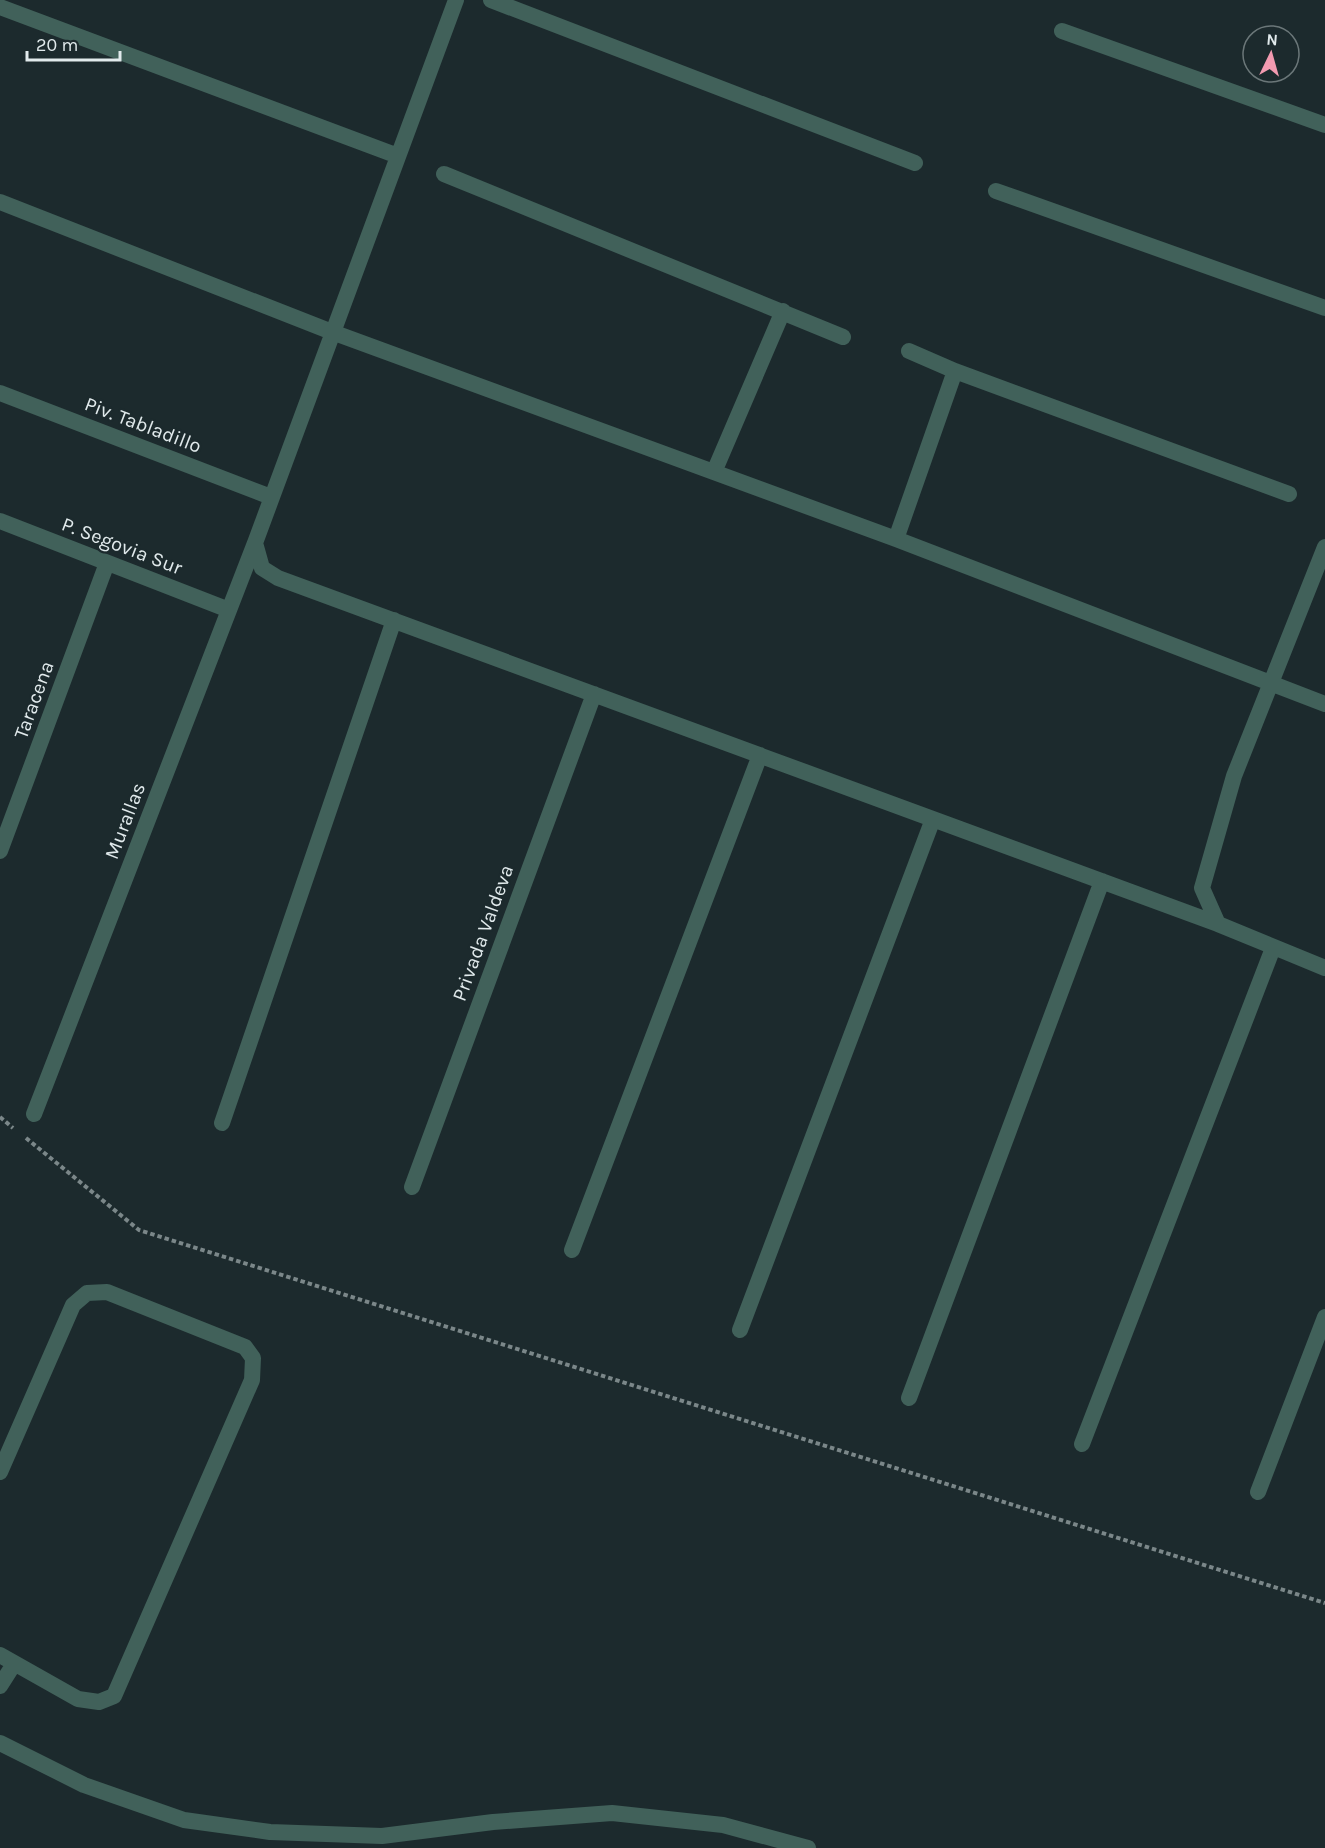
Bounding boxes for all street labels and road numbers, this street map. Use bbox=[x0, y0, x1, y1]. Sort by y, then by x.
street label: Piv. Tabladillo bbox=[81, 392, 205, 458]
street label: P. Segovia Sur bbox=[59, 512, 186, 580]
street label: Taracena bbox=[9, 658, 59, 742]
street label: Murallas bbox=[100, 780, 150, 862]
street label: Privada Valdeva bbox=[448, 862, 518, 1004]

